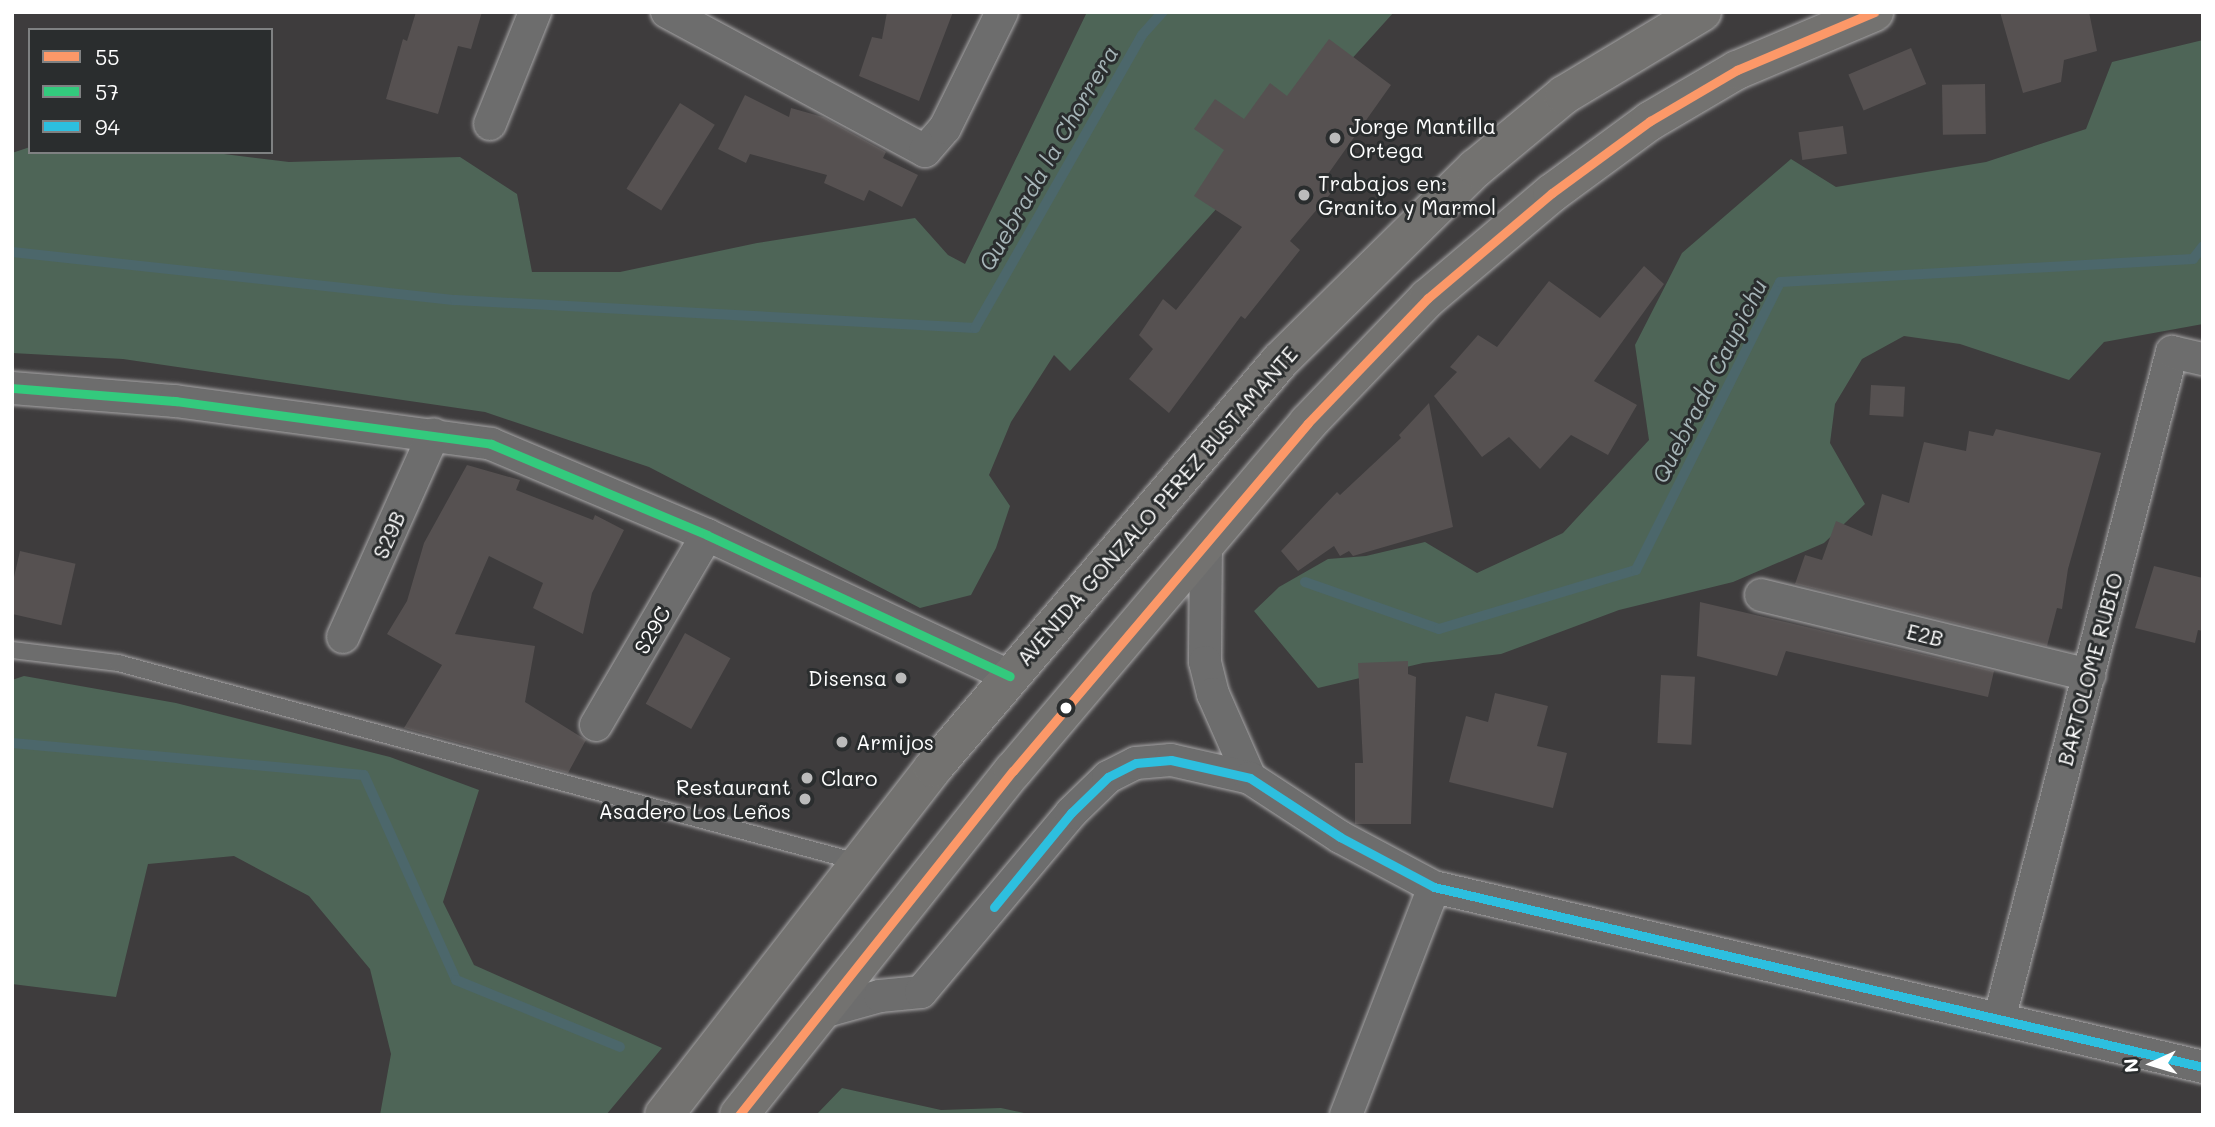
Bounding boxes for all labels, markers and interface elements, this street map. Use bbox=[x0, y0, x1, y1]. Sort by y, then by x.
legend bbox=[28, 28, 273, 154]
water label: Quebrada la Chorrera bbox=[972, 41, 1124, 275]
text: 55 bbox=[95, 43, 120, 70]
text: 57 bbox=[95, 78, 119, 105]
text: 94 bbox=[95, 113, 120, 140]
place label: Jorge Mantilla Ortega bbox=[1349, 113, 1496, 163]
marker: Jorge Mantilla Ortega bbox=[1327, 130, 1343, 146]
place label: Trabajos en: Granito y Marmol bbox=[1318, 170, 1496, 220]
marker: Trabajos en: Granito y Marmol bbox=[1296, 187, 1312, 203]
water label: Quebrada Caupichu bbox=[1646, 274, 1772, 488]
street label: AVENIDA GONZALO PEREZ BUSTAMANTE bbox=[1011, 341, 1303, 671]
street label: S29B bbox=[368, 508, 410, 562]
street label: BARTOLOME RUBIO bbox=[2052, 570, 2128, 768]
street label: S29C bbox=[628, 602, 676, 658]
street label: E2B bbox=[1904, 618, 1946, 652]
place label: Disensa bbox=[808, 665, 887, 691]
marker: Disensa bbox=[893, 670, 909, 686]
unlabelled marker bbox=[1059, 701, 1073, 715]
place label: Armijos bbox=[856, 729, 934, 755]
marker: Armijos bbox=[834, 734, 850, 750]
place label: Claro bbox=[821, 765, 877, 791]
marker: Claro bbox=[799, 770, 815, 786]
place label: Restaurant Asadero Los Leños bbox=[598, 774, 791, 824]
marker: Restaurant Asadero Los Leños bbox=[797, 791, 813, 807]
north arrow bbox=[2117, 1029, 2187, 1099]
text: N bbox=[2118, 1057, 2144, 1074]

